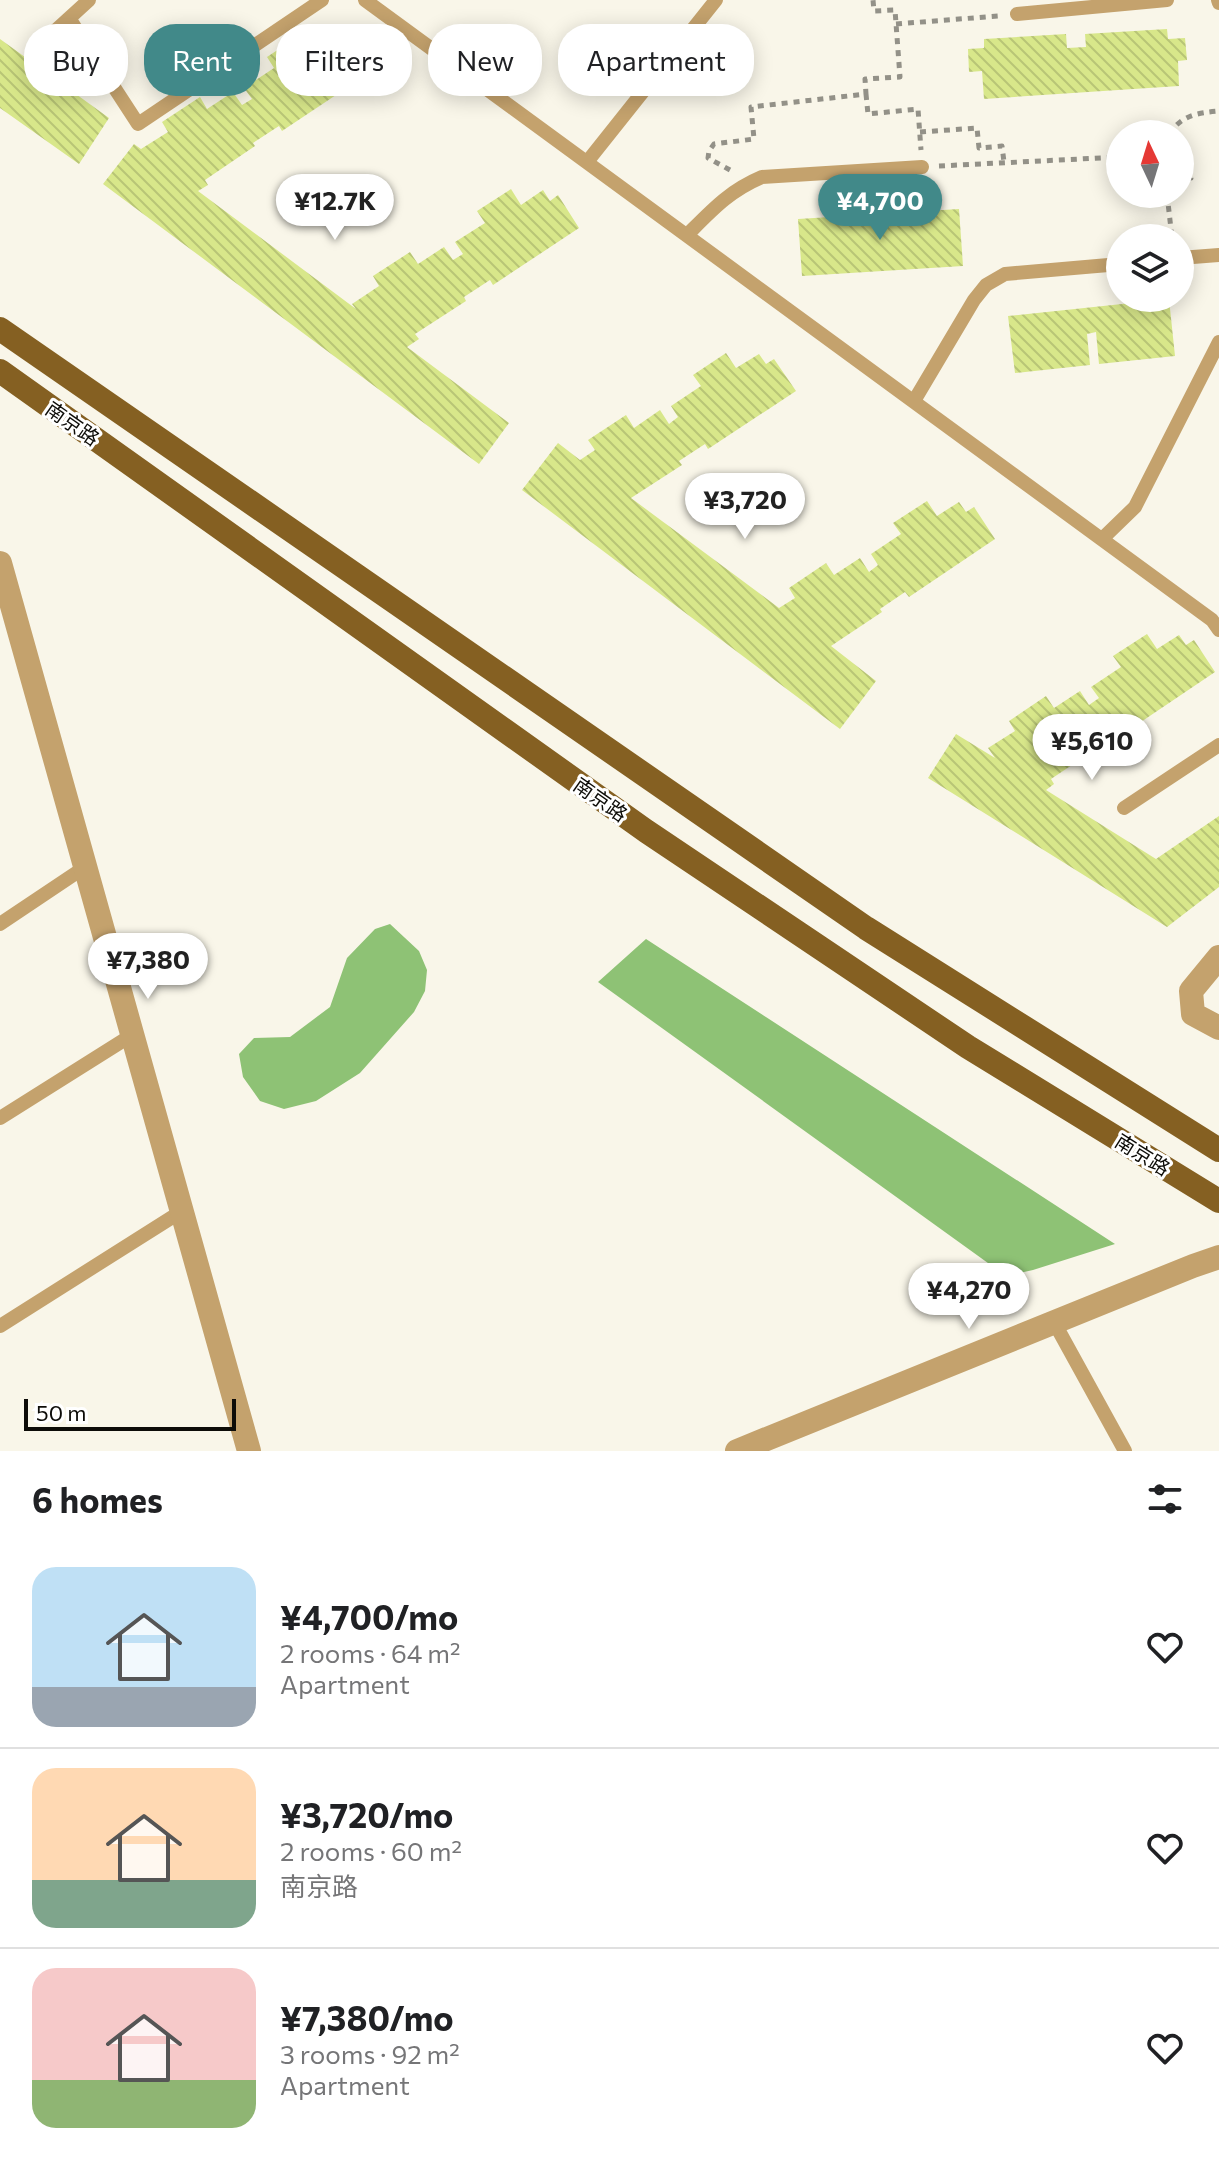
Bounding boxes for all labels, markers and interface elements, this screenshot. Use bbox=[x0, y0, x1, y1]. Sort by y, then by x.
chip: Buy bbox=[24, 24, 128, 96]
chip: Rent bbox=[144, 24, 260, 96]
chip: Filters bbox=[276, 24, 412, 96]
chip: New bbox=[428, 24, 542, 96]
chip: Apartment bbox=[558, 24, 754, 96]
north arrow bbox=[1106, 120, 1194, 208]
map controls bbox=[1106, 120, 1194, 312]
pin: ¥12.7K bbox=[270, 174, 400, 242]
pin: ¥4,700 bbox=[815, 174, 945, 242]
text: ¥12.7K bbox=[294, 184, 376, 215]
text: ¥4,700 bbox=[836, 184, 924, 215]
button: layers bbox=[1106, 224, 1194, 312]
street label: 南京路 bbox=[42, 396, 104, 450]
pin: ¥3,720 bbox=[680, 473, 810, 541]
text: ¥3,720 bbox=[703, 483, 787, 514]
pin: ¥5,610 bbox=[1027, 714, 1157, 782]
text: ¥5,610 bbox=[1051, 724, 1133, 755]
street label: 南京路 bbox=[570, 772, 632, 826]
pin: ¥7,380 bbox=[83, 933, 213, 1001]
text: ¥7,380 bbox=[106, 943, 190, 974]
street label: 南京路 bbox=[1111, 1128, 1175, 1180]
pin: ¥4,270 bbox=[904, 1263, 1034, 1331]
text: ¥4,270 bbox=[926, 1273, 1012, 1304]
scale bar bbox=[24, 1395, 236, 1431]
text: 50 m bbox=[36, 1399, 86, 1426]
icon: filters bbox=[1143, 1477, 1187, 1521]
text: 6 homes bbox=[32, 1478, 163, 1520]
text: ¥4,700/mo bbox=[280, 1595, 458, 1637]
icon: home bbox=[96, 1599, 192, 1695]
icon: heart bbox=[1143, 1625, 1187, 1669]
text: 2 rooms · 64 m² bbox=[280, 1637, 461, 1668]
text: Apartment bbox=[280, 1668, 410, 1699]
text: ¥3,720/mo bbox=[280, 1793, 453, 1835]
icon: home bbox=[96, 1800, 192, 1896]
icon: heart bbox=[1143, 1826, 1187, 1870]
text: 2 rooms · 60 m² bbox=[280, 1835, 462, 1866]
text: 南京路 bbox=[280, 1870, 358, 1901]
text: ¥7,380/mo bbox=[280, 1996, 454, 2038]
icon: home bbox=[96, 2000, 192, 2096]
icon: heart bbox=[1143, 2026, 1187, 2070]
text: 3 rooms · 92 m² bbox=[280, 2038, 460, 2069]
text: Apartment bbox=[280, 2069, 410, 2100]

